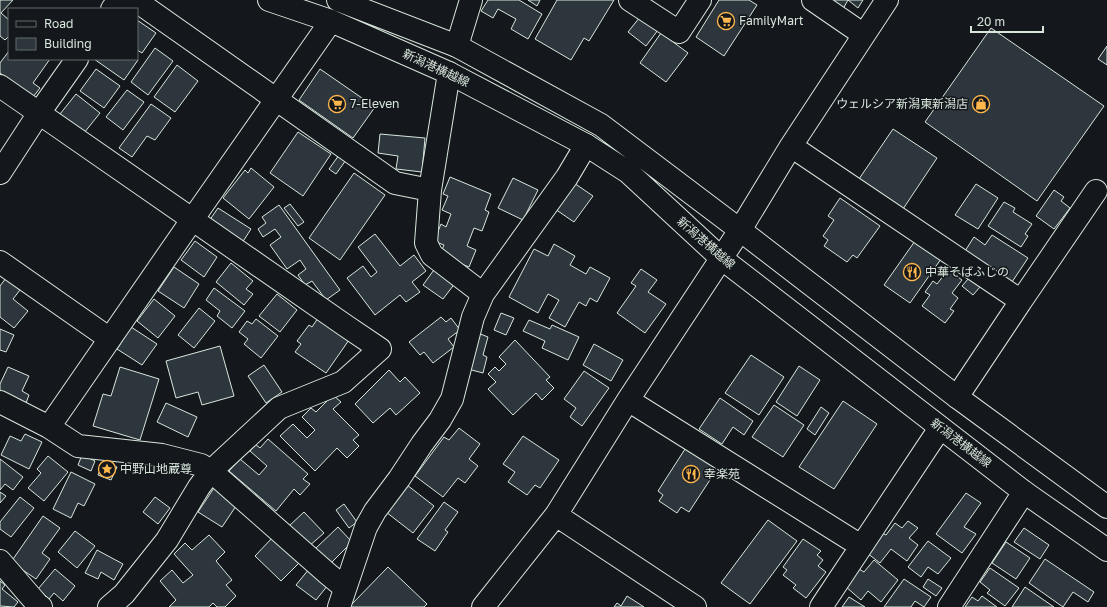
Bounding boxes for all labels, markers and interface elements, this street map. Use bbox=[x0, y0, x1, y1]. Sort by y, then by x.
legend bbox=[8, 8, 138, 60]
scale bar bbox=[971, 8, 1043, 34]
supermarket icon: FamilyMart bbox=[716, 11, 736, 31]
place label: FamilyMart bbox=[739, 13, 804, 28]
text: 20 m bbox=[977, 14, 1005, 29]
text: Road bbox=[44, 16, 73, 31]
text: Building bbox=[44, 36, 92, 51]
street label: 新潟港横越線 bbox=[400, 46, 472, 90]
supermarket icon: 7-Eleven bbox=[327, 94, 347, 114]
shop icon: ウェルシア新潟東新潟店 bbox=[971, 94, 991, 114]
place label: 7-Eleven bbox=[350, 96, 400, 111]
place label: ウェルシア新潟東新潟店 bbox=[836, 96, 968, 111]
street label: 新潟港横越線 bbox=[674, 213, 738, 272]
restaurant icon: 中華そばふじの bbox=[902, 262, 922, 282]
place label: 中華そばふじの bbox=[925, 264, 1009, 279]
street label: 新潟港横越線 bbox=[928, 415, 995, 470]
place icon: 中野山地蔵尊 bbox=[97, 459, 117, 479]
place label: 中野山地蔵尊 bbox=[120, 461, 192, 476]
restaurant icon: 幸楽苑 bbox=[681, 464, 701, 484]
place label: 幸楽苑 bbox=[704, 466, 740, 481]

